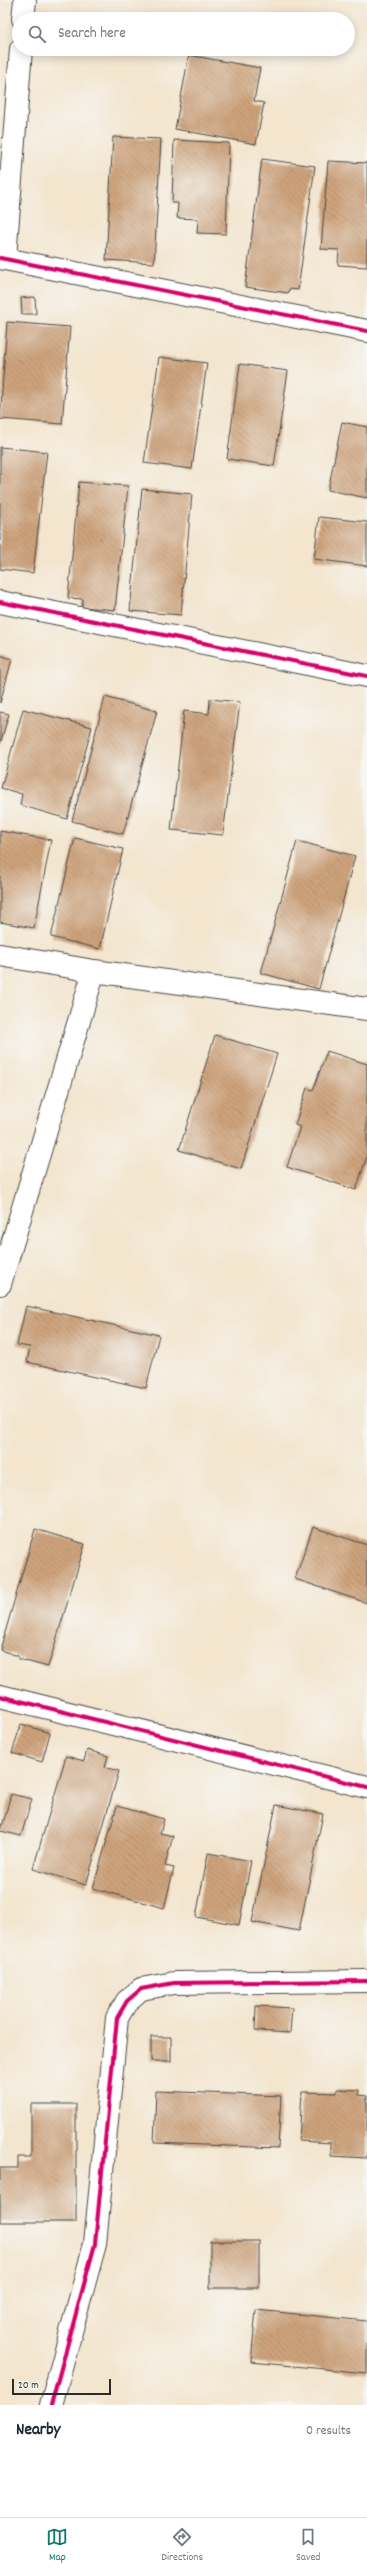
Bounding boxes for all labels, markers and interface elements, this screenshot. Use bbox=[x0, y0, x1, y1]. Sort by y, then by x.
search box bbox=[12, 12, 355, 56]
icon: search bbox=[26, 23, 48, 45]
text: Search here bbox=[58, 23, 126, 45]
scale bar bbox=[12, 2377, 111, 2396]
text: 20 m bbox=[18, 2378, 39, 2394]
text: Nearby bbox=[16, 2419, 60, 2443]
text: 0 results bbox=[306, 2422, 351, 2441]
tab: Map bbox=[46, 2526, 68, 2566]
tab: Directions bbox=[161, 2526, 203, 2566]
tab: Saved bbox=[296, 2526, 321, 2566]

